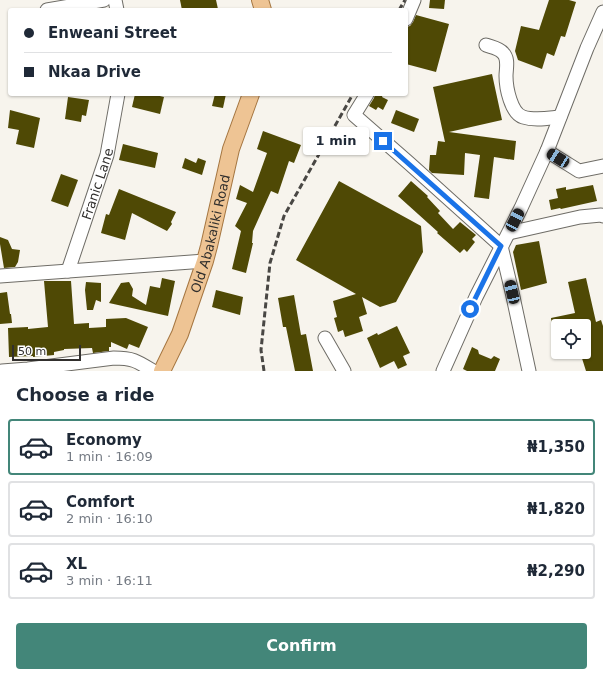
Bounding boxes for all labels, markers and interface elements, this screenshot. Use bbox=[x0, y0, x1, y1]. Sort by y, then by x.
text: Enweani Street bbox=[48, 24, 177, 42]
text: Nkaa Drive bbox=[48, 63, 141, 81]
callout: 1 min bbox=[303, 127, 369, 155]
route end bbox=[374, 132, 392, 150]
text: 1 min bbox=[316, 133, 356, 148]
street label: Franic Lane bbox=[79, 147, 116, 222]
car bbox=[545, 147, 571, 169]
street label: Old Abakaliki Road bbox=[188, 173, 233, 295]
car bbox=[504, 207, 526, 233]
car bbox=[503, 279, 521, 305]
route start bbox=[461, 300, 479, 318]
map controls bbox=[551, 319, 591, 359]
button: locate bbox=[551, 319, 591, 359]
scale bar bbox=[12, 343, 81, 362]
text: 50 m bbox=[18, 345, 46, 358]
text: Choose a ride bbox=[16, 384, 155, 405]
icon: car bbox=[18, 429, 54, 465]
text: Economy bbox=[66, 431, 142, 449]
text: ₦1,350 bbox=[527, 438, 585, 456]
text: 1 min · 16:09 bbox=[66, 449, 153, 464]
icon: car bbox=[18, 491, 54, 527]
text: Comfort bbox=[66, 493, 134, 511]
text: ₦1,820 bbox=[527, 500, 585, 518]
text: 2 min · 16:10 bbox=[66, 511, 153, 526]
icon: car bbox=[18, 553, 54, 589]
text: XL bbox=[66, 555, 87, 573]
text: ₦2,290 bbox=[527, 562, 585, 580]
text: 3 min · 16:11 bbox=[66, 573, 153, 588]
button: Confirm bbox=[16, 623, 587, 669]

